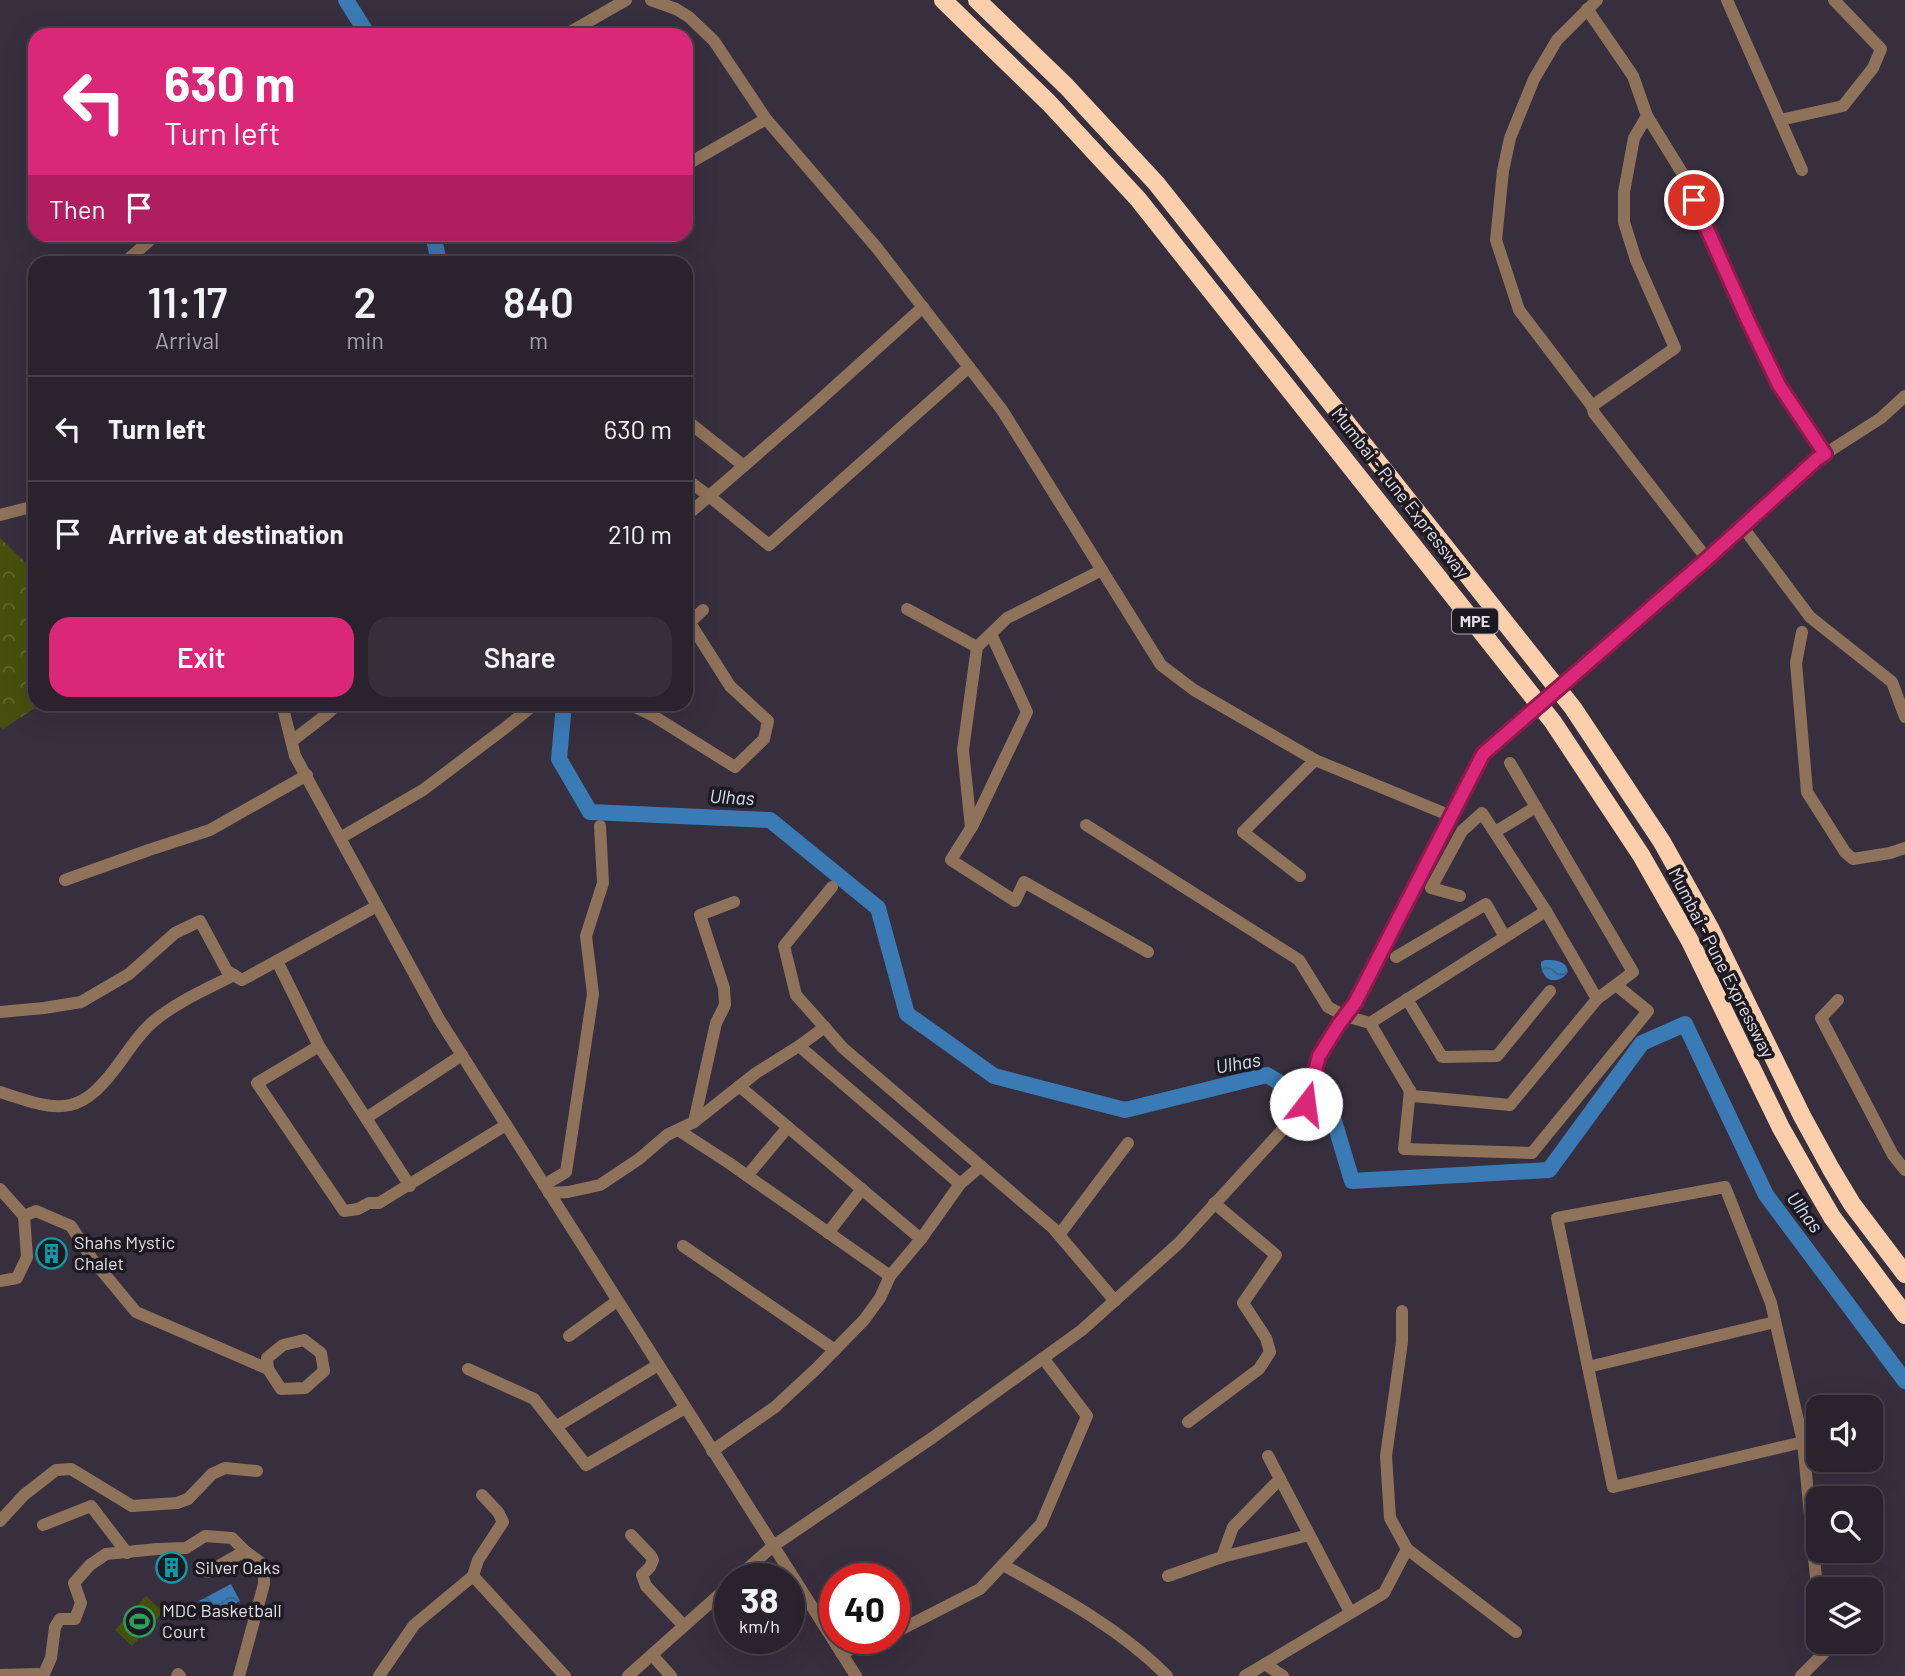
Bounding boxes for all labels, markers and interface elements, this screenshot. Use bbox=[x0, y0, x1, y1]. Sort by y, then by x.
text: 630 m bbox=[164, 53, 295, 112]
icon: left bbox=[49, 56, 140, 147]
text: Turn left bbox=[164, 113, 281, 151]
pin bbox=[1664, 170, 1724, 230]
icon: arrive bbox=[1675, 181, 1713, 219]
icon: arrive bbox=[120, 189, 158, 227]
text: Then bbox=[49, 193, 106, 224]
text: 11:17 bbox=[147, 276, 227, 326]
text: 2 bbox=[354, 276, 377, 326]
text: 840 bbox=[503, 276, 574, 326]
text: Arrival bbox=[155, 326, 219, 354]
text: min bbox=[347, 326, 384, 354]
text: m bbox=[529, 326, 548, 354]
street label: Mumbai - Pune Expressway bbox=[1327, 403, 1474, 582]
icon: left bbox=[49, 410, 87, 448]
text: Turn left bbox=[108, 413, 206, 444]
text: 630 m bbox=[604, 413, 672, 444]
icon: arrive bbox=[49, 515, 87, 553]
text: Arrive at destination bbox=[108, 518, 344, 549]
text: 210 m bbox=[608, 518, 672, 549]
road number: MPE bbox=[1452, 608, 1498, 634]
button: Exit bbox=[49, 617, 354, 697]
button: Share bbox=[368, 617, 672, 697]
water label: Ulhas bbox=[709, 784, 755, 809]
street label: Mumbai - Pune Expressway bbox=[1664, 864, 1779, 1061]
water label: Ulhas bbox=[1214, 1047, 1262, 1078]
position arrow bbox=[1269, 1067, 1343, 1141]
water label: Ulhas bbox=[1783, 1187, 1828, 1237]
place label: Shahs Mystic Chalet bbox=[74, 1231, 175, 1274]
building icon: Shahs Mystic Chalet bbox=[34, 1236, 68, 1270]
map controls bbox=[1806, 1395, 1883, 1654]
button: sound bbox=[1806, 1395, 1883, 1472]
button: search bbox=[1806, 1486, 1883, 1563]
building icon: Silver Oaks bbox=[155, 1551, 189, 1585]
place label: Silver Oaks bbox=[195, 1556, 280, 1578]
speed limit sign: 40 bbox=[819, 1563, 910, 1654]
button: layers bbox=[1806, 1577, 1883, 1654]
text: 38 bbox=[741, 1578, 778, 1620]
place label: MDC Basketball Court bbox=[162, 1599, 282, 1642]
sports icon: MDC Basketball Court bbox=[122, 1604, 156, 1638]
text: km/h bbox=[739, 1615, 780, 1637]

